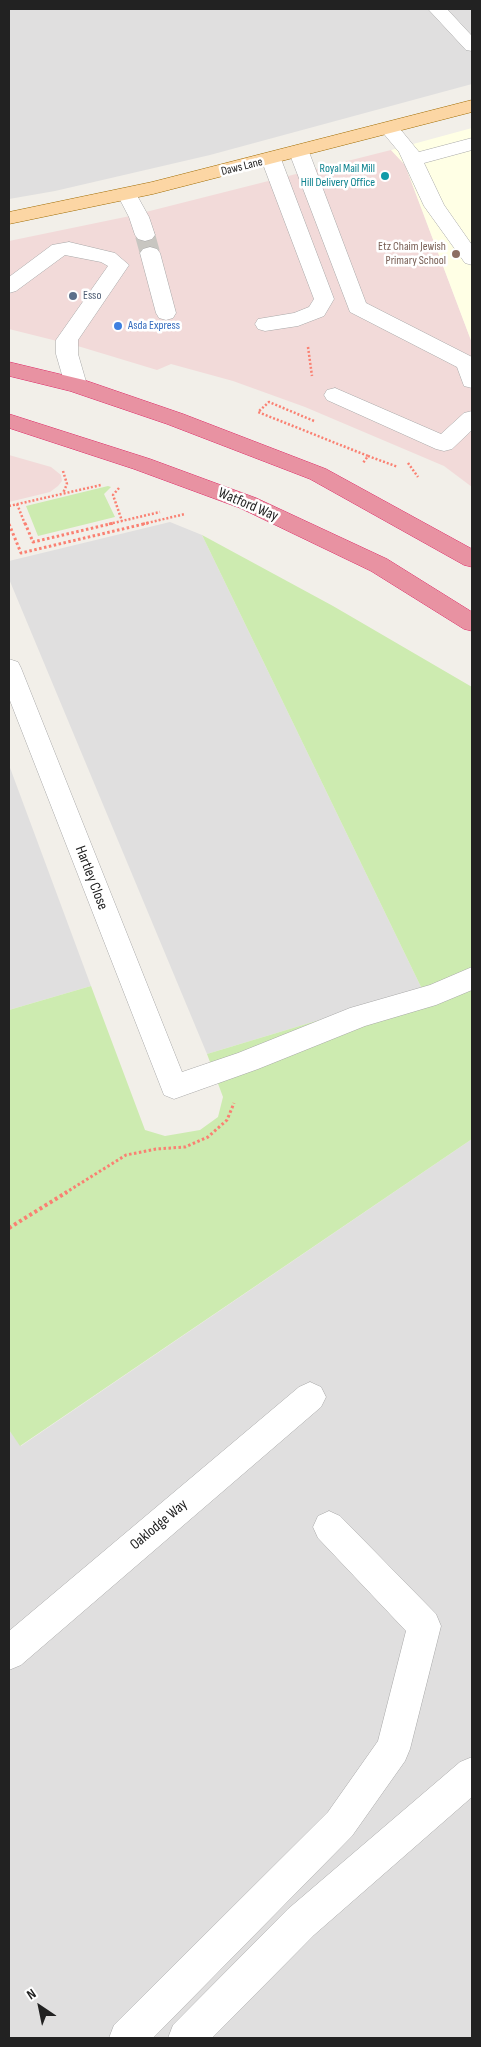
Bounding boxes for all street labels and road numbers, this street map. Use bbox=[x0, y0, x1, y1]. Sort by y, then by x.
street label: Daws Lane bbox=[220, 155, 264, 179]
street label: Watford Way bbox=[215, 484, 281, 526]
street label: Hartley Close bbox=[71, 843, 111, 913]
street label: Oaklodge Way bbox=[127, 1496, 191, 1554]

